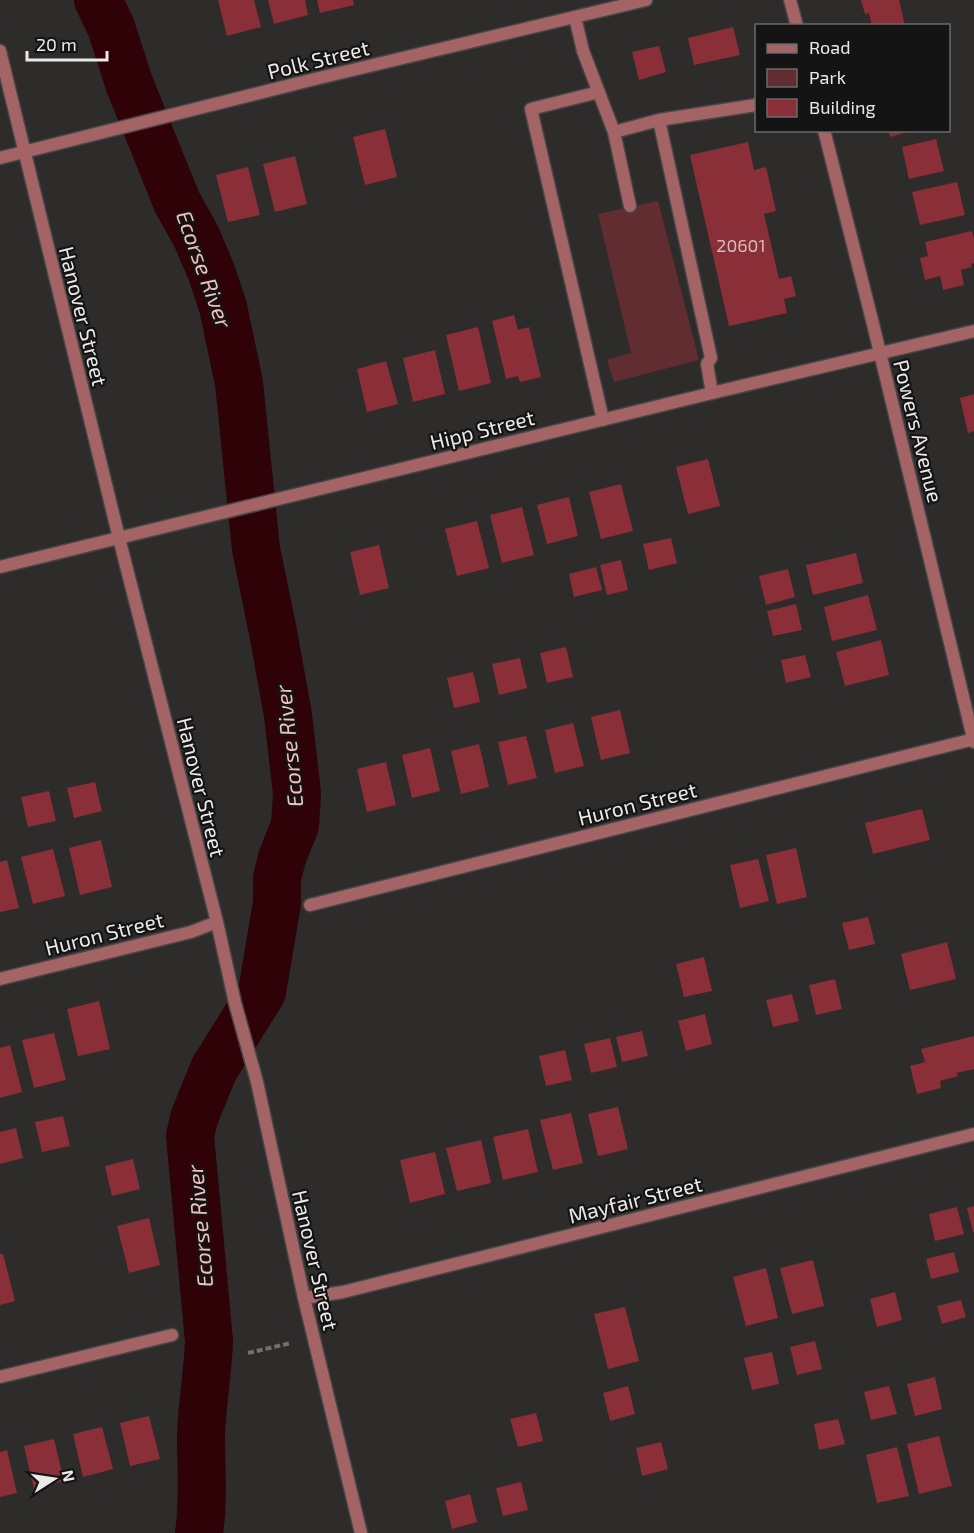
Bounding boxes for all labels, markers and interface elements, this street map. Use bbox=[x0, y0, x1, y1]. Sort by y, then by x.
scale bar bbox=[27, 24, 106, 62]
legend bbox=[755, 24, 950, 132]
text: 20 m bbox=[36, 33, 77, 55]
street label: Polk Street bbox=[265, 34, 371, 84]
text: Road bbox=[809, 36, 850, 58]
text: Park bbox=[809, 66, 846, 88]
text: Building bbox=[809, 96, 876, 118]
water label: Ecorse River bbox=[172, 207, 239, 332]
house number: 20601 bbox=[716, 234, 766, 256]
street label: Hanover Street bbox=[55, 244, 113, 388]
street label: Powers Avenue bbox=[889, 357, 949, 505]
street label: Hipp Street bbox=[427, 404, 537, 454]
water label: Ecorse River bbox=[269, 682, 307, 808]
street label: Hanover Street bbox=[173, 715, 231, 859]
street label: Huron Street bbox=[575, 776, 699, 830]
street label: Huron Street bbox=[42, 906, 166, 960]
water label: Ecorse River bbox=[181, 1162, 217, 1288]
street label: Mayfair Street bbox=[566, 1170, 704, 1228]
street label: Hanover Street bbox=[288, 1188, 344, 1332]
north arrow bbox=[24, 1449, 84, 1509]
text: N bbox=[59, 1468, 80, 1483]

